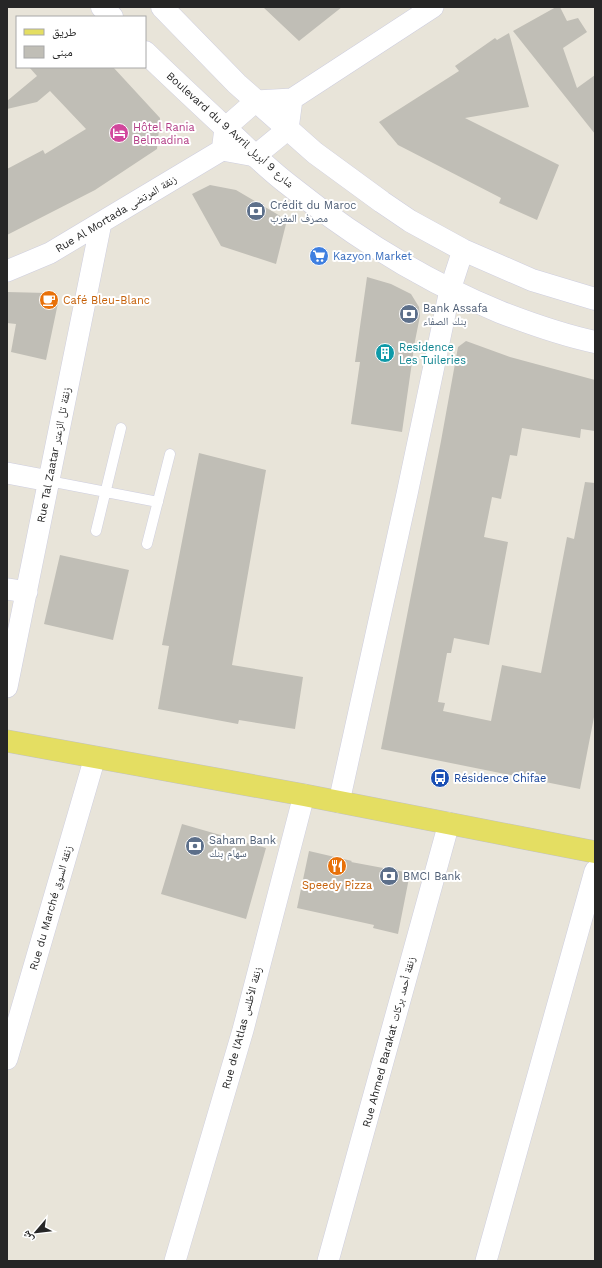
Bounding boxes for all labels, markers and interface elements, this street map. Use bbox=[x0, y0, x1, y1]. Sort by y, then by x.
legend bbox=[16, 16, 146, 68]
text: طريق bbox=[52, 25, 77, 39]
text: مبنى bbox=[52, 45, 73, 59]
street label: Boulevard du 9 Avril شارع 9 أبريل bbox=[164, 69, 297, 191]
place label: Hôtel Rania Belmadina bbox=[133, 121, 195, 147]
hotel icon: Hôtel Rania Belmadina bbox=[108, 122, 130, 144]
street label: Rue Al Mortada زنقة المرتضى bbox=[53, 173, 179, 255]
place label: Crédit du Maroc مصرف المغرب bbox=[270, 199, 356, 225]
bank icon: Crédit du Maroc مصرف المغرب bbox=[245, 200, 267, 222]
supermarket icon: Kazyon Market bbox=[308, 245, 330, 267]
place label: Kazyon Market bbox=[333, 250, 412, 263]
cafe icon: Café Bleu-Blanc bbox=[38, 289, 60, 311]
place label: Café Bleu-Blanc bbox=[63, 294, 150, 307]
place label: Bank Assafa بنك الصفاء bbox=[423, 302, 488, 328]
bank icon: Bank Assafa بنك الصفاء bbox=[398, 303, 420, 325]
place label: Residence Les Tuileries bbox=[399, 341, 466, 367]
building icon: Residence Les Tuileries bbox=[374, 342, 396, 364]
street label: Rue Tal Zaatar زنقة تل الزعتر bbox=[34, 386, 74, 524]
bus stop icon: Résidence Chifae bbox=[429, 767, 451, 789]
place label: Résidence Chifae bbox=[454, 772, 546, 785]
place label: Saham Bank سهام بنك bbox=[209, 834, 276, 860]
bank icon: Saham Bank سهام بنك bbox=[184, 835, 206, 857]
street label: Rue du Marché زنقة السوق bbox=[27, 844, 75, 972]
restaurant icon: Speedy Pizza bbox=[326, 855, 348, 877]
bank icon: BMCI Bank bbox=[378, 865, 400, 887]
place label: BMCI Bank bbox=[403, 870, 461, 883]
place label: Speedy Pizza bbox=[302, 879, 372, 892]
street label: Rue Ahmed Barakat زنقة أحمد بركات bbox=[359, 955, 418, 1129]
street label: Rue de l'Atlas زنقة الأطلس bbox=[219, 965, 265, 1091]
north arrow bbox=[16, 1212, 56, 1252]
text: ش bbox=[19, 1227, 37, 1245]

